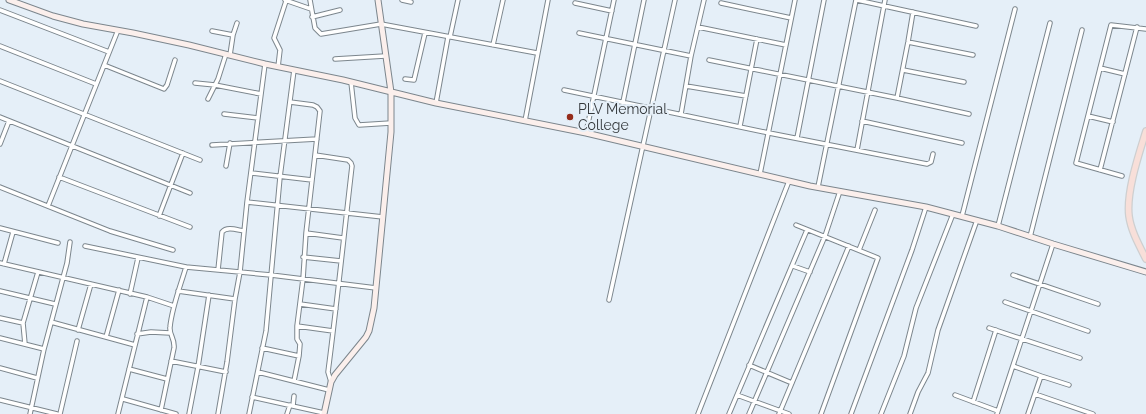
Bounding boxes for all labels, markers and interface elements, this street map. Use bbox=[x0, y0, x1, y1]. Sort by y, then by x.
place label: PLV Memorial College bbox=[578, 101, 667, 133]
marker: PLV Memorial College bbox=[565, 112, 575, 122]

